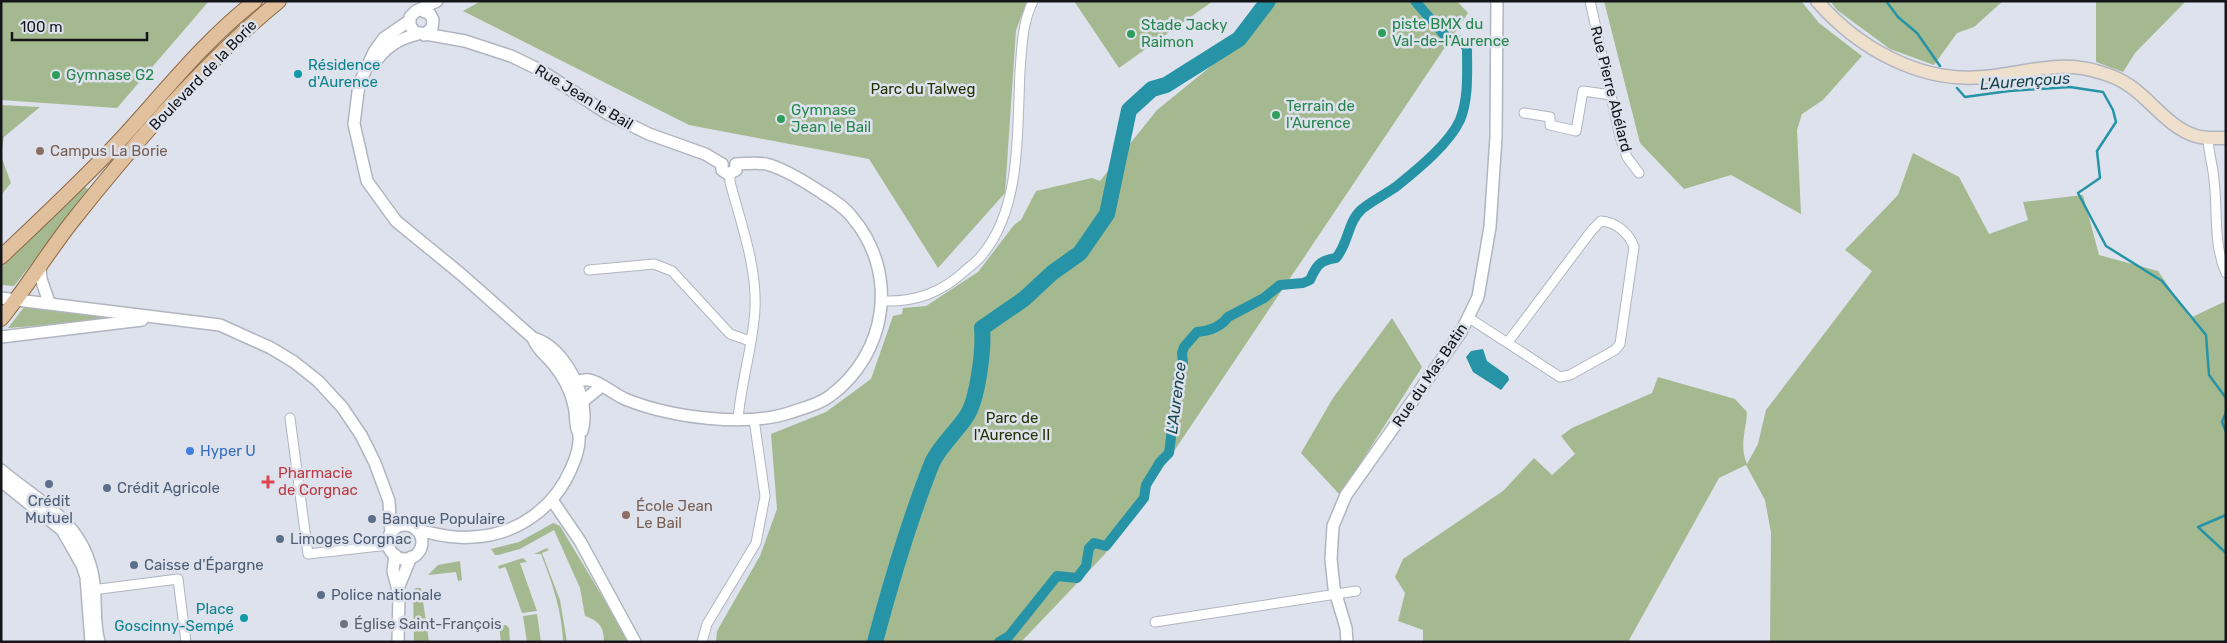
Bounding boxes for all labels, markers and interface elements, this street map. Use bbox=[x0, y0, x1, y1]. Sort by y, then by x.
scale bar bbox=[12, 10, 148, 42]
place label: piste BMX du Val-de-l'Aurence bbox=[1392, 15, 1509, 50]
street label: Boulevard de la Borie bbox=[146, 16, 260, 134]
place label: Stade Jacky Raimon bbox=[1141, 16, 1228, 51]
text: 100 m bbox=[20, 18, 62, 36]
street label: Rue Pierre Abélard bbox=[1587, 24, 1635, 154]
marker: piste BMX du Val-de-l'Aurence bbox=[1376, 27, 1388, 39]
marker: Stade Jacky Raimon bbox=[1125, 28, 1137, 40]
place label: Résidence d'Aurence bbox=[308, 56, 381, 91]
street label: Rue Jean le Bail bbox=[532, 61, 636, 133]
place label: Gymnase G2 bbox=[66, 66, 154, 84]
marker: Résidence d'Aurence bbox=[292, 68, 304, 80]
water label: L'Aurençous bbox=[1979, 68, 2071, 94]
marker: Gymnase G2 bbox=[50, 69, 62, 81]
park label: Parc du Talweg bbox=[871, 80, 975, 98]
place label: Terrain de l'Aurence bbox=[1286, 97, 1355, 132]
place label: Gymnase Jean le Bail bbox=[791, 101, 871, 136]
marker: Terrain de l'Aurence bbox=[1270, 109, 1282, 121]
marker: Gymnase Jean le Bail bbox=[775, 113, 787, 125]
place label: Campus La Borie bbox=[50, 142, 168, 160]
marker: Campus La Borie bbox=[34, 145, 46, 157]
street label: Rue du Mas Batin bbox=[1389, 320, 1471, 430]
water label: L'Aurence bbox=[1162, 361, 1190, 435]
park label: Parc de l'Aurence II bbox=[974, 409, 1050, 444]
place label: Hyper U bbox=[200, 442, 256, 460]
marker: Hyper U bbox=[184, 445, 196, 457]
place label: Pharmacie de Corgnac bbox=[278, 464, 358, 499]
marker: Pharmacie de Corgnac bbox=[262, 476, 274, 488]
marker: Crédit Mutuel bbox=[43, 478, 55, 490]
place label: Crédit Agricole bbox=[117, 479, 220, 497]
marker: Crédit Agricole bbox=[101, 482, 113, 494]
place label: Crédit Mutuel bbox=[25, 492, 73, 527]
place label: École Jean Le Bail bbox=[636, 497, 713, 532]
marker: École Jean Le Bail bbox=[620, 509, 632, 521]
place label: Banque Populaire bbox=[382, 510, 505, 528]
marker: Banque Populaire bbox=[366, 513, 378, 525]
place label: Limoges Corgnac bbox=[290, 530, 411, 548]
marker: Limoges Corgnac bbox=[274, 533, 286, 545]
place label: Caisse d'Épargne bbox=[144, 556, 264, 574]
marker: Caisse d'Épargne bbox=[128, 559, 140, 571]
place label: Police nationale bbox=[331, 586, 442, 604]
marker: Police nationale bbox=[315, 589, 327, 601]
place label: Place Goscinny-Sempé bbox=[114, 600, 234, 635]
marker: Place Goscinny-Sempé bbox=[238, 612, 250, 624]
place label: Église Saint-François bbox=[354, 615, 502, 633]
marker: Église Saint-François bbox=[338, 618, 350, 630]

